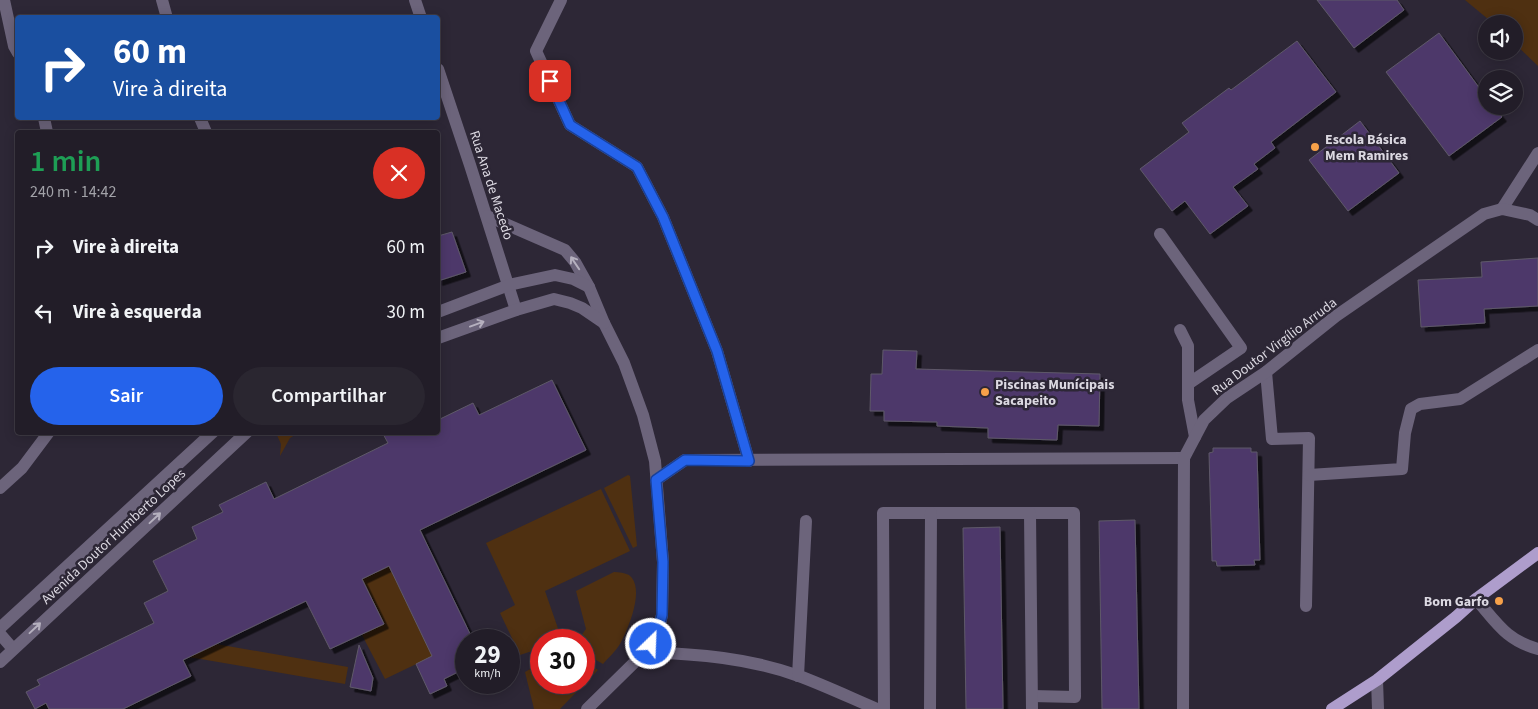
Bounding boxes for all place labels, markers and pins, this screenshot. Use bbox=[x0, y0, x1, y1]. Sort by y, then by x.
pin bbox=[529, 60, 571, 102]
place label: Escola Básica Mem Ramires bbox=[1325, 130, 1408, 166]
marker: Escola Básica Mem Ramires bbox=[1309, 141, 1321, 153]
place label: Piscinas Munícipais Sacapeito bbox=[995, 375, 1114, 411]
marker: Piscinas Munícipais Sacapeito bbox=[979, 386, 991, 398]
place label: Bom Garfo bbox=[1424, 592, 1489, 612]
marker: Bom Garfo bbox=[1493, 595, 1505, 607]

